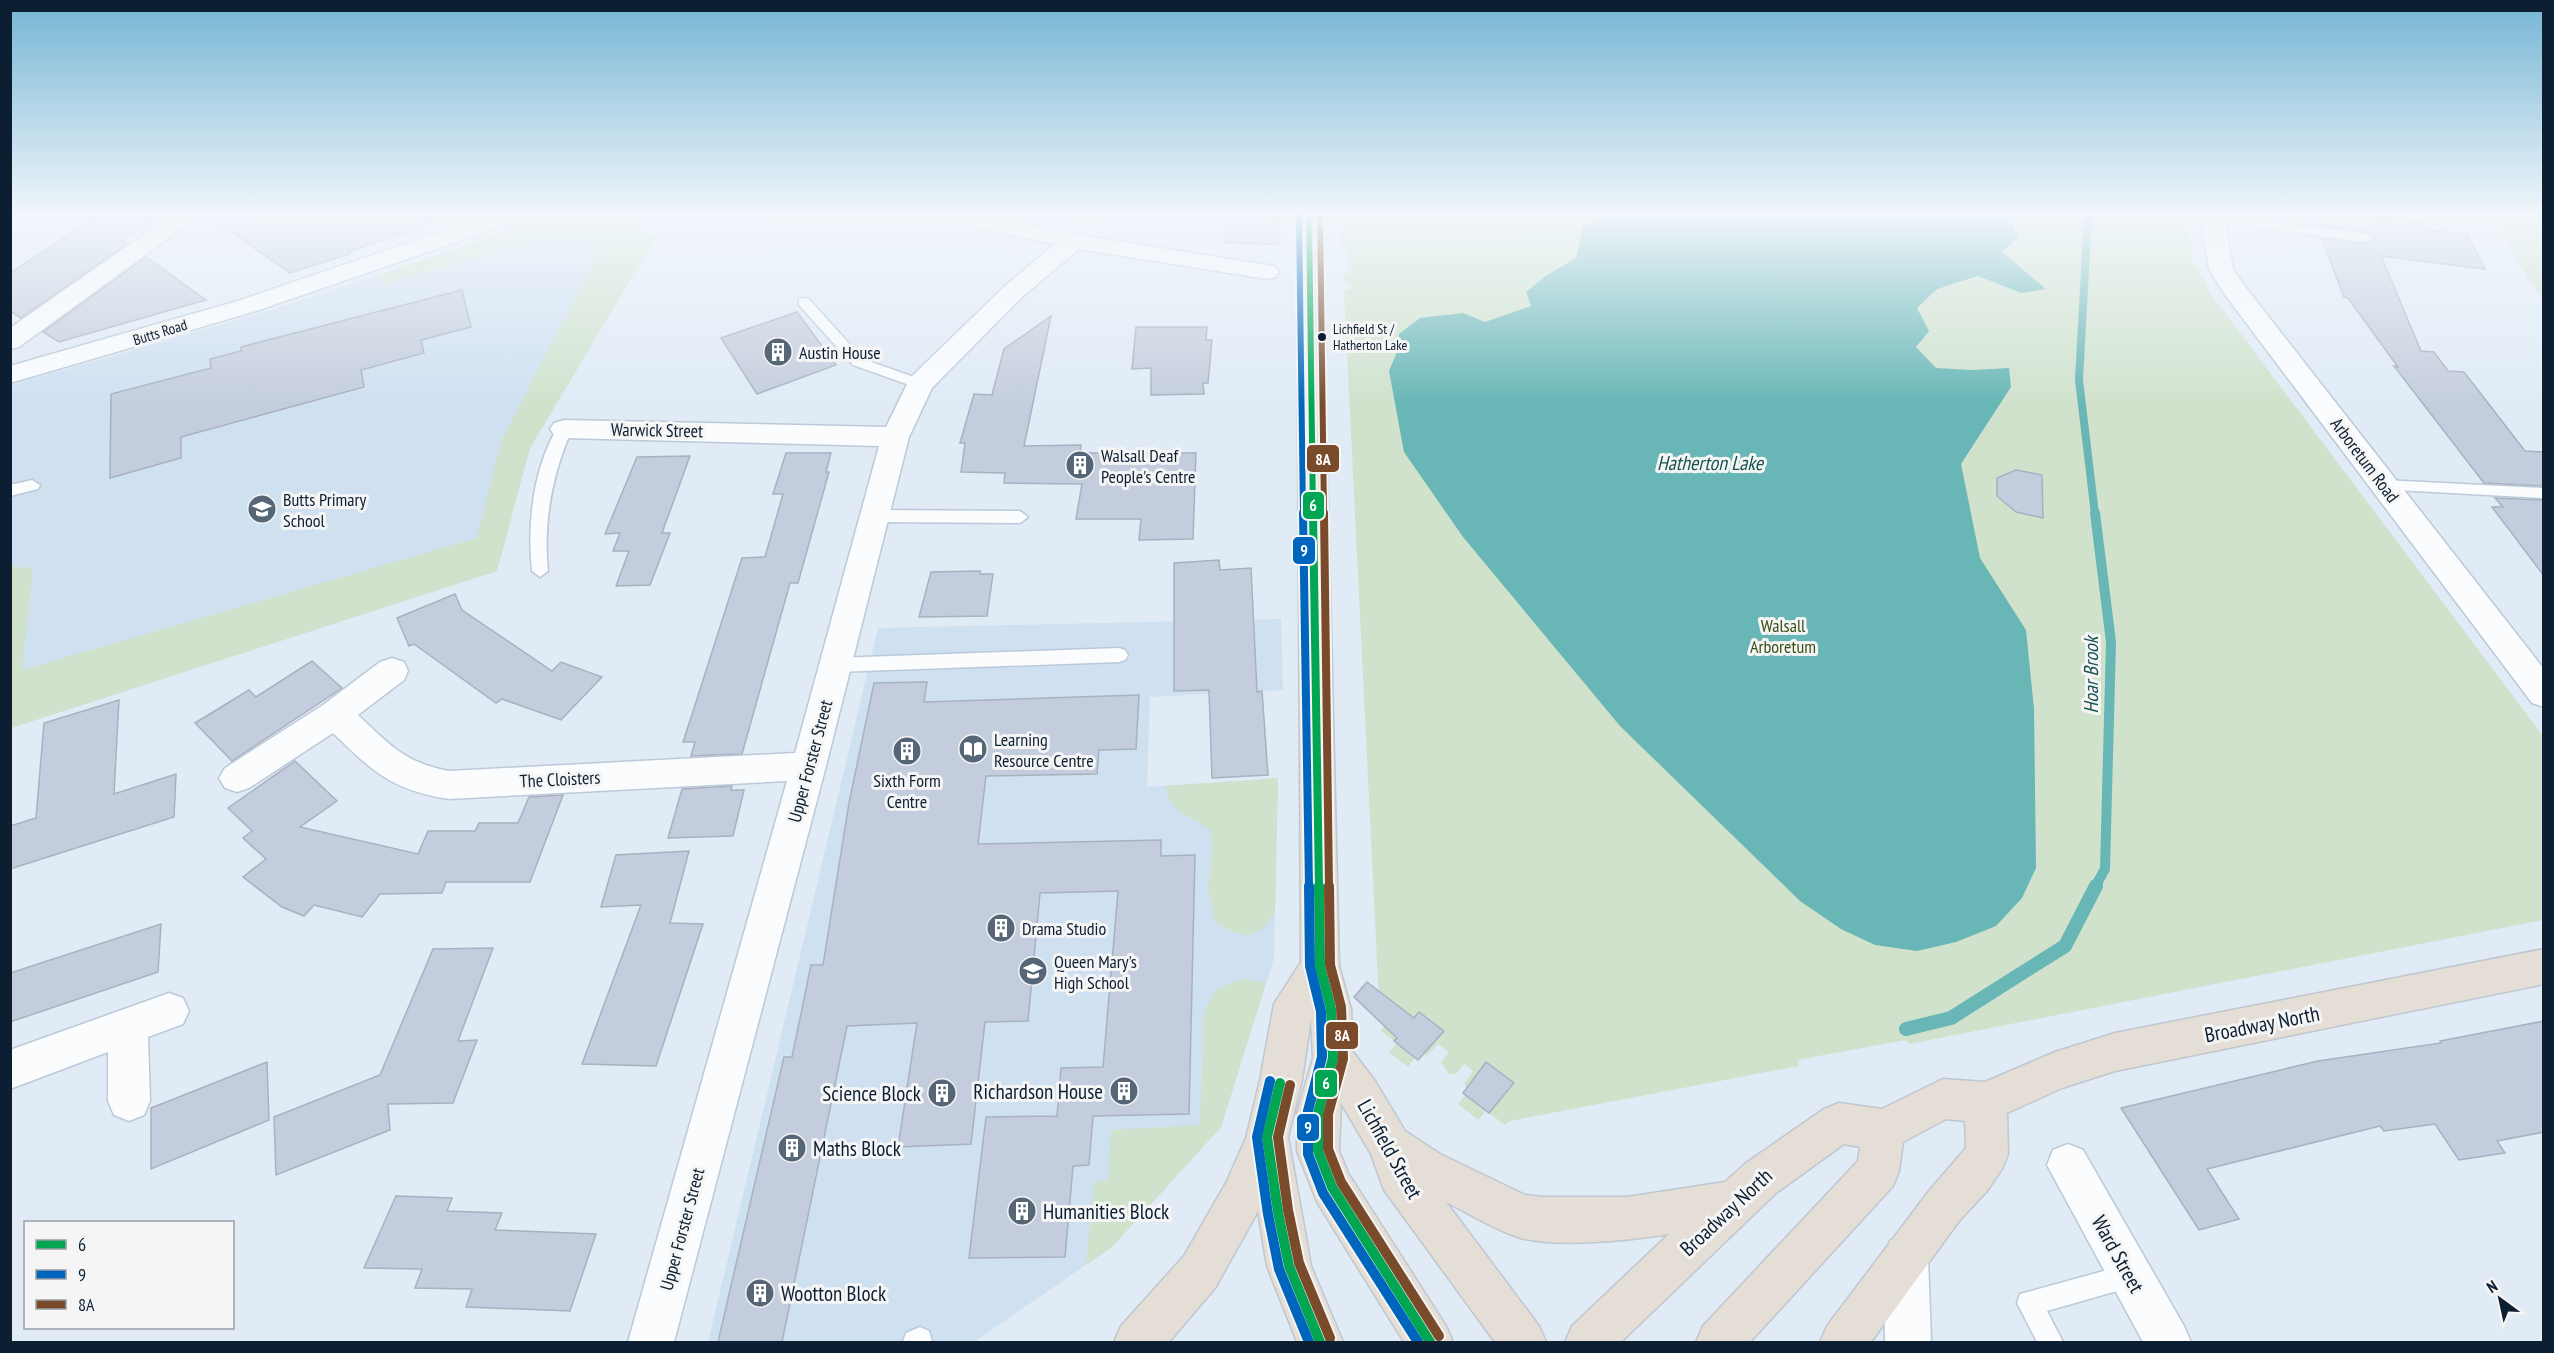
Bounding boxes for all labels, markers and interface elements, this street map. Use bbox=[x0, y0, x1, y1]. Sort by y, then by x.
street label: Butts Road bbox=[131, 315, 189, 349]
place label: Lichfield St / Hatherton Lake bbox=[1333, 320, 1407, 354]
marker: Lichfield St / Hatherton Lake bbox=[1316, 331, 1328, 343]
building icon: Austin House bbox=[762, 336, 794, 368]
place label: Austin House bbox=[799, 341, 881, 364]
street label: Arboretum Road bbox=[2326, 413, 2404, 507]
street label: Warwick Street bbox=[611, 418, 703, 442]
place label: Walsall Deaf People's Centre bbox=[1101, 444, 1196, 488]
line badge: 8A bbox=[1306, 444, 1340, 473]
building icon: Walsall Deaf People's Centre bbox=[1064, 449, 1096, 481]
text: 8A bbox=[1315, 449, 1332, 469]
water label: Hatherton Lake bbox=[1657, 450, 1765, 476]
place label: Butts Primary School bbox=[283, 488, 366, 532]
line badge: 6 bbox=[1302, 491, 1325, 520]
school or university icon: Butts Primary School bbox=[246, 493, 278, 525]
text: 6 bbox=[1309, 495, 1317, 515]
line badge: 9 bbox=[1292, 536, 1316, 565]
text: 9 bbox=[1300, 540, 1308, 560]
park label: Walsall Arboretum bbox=[1750, 614, 1816, 658]
water label: Hoar Brook bbox=[2078, 634, 2104, 714]
street label: Upper Forster Street bbox=[783, 697, 837, 825]
place label: Learning Resource Centre bbox=[994, 728, 1094, 772]
library icon: Learning Resource Centre bbox=[957, 733, 989, 765]
building icon: Sixth Form Centre bbox=[891, 735, 923, 767]
street label: The Cloisters bbox=[519, 765, 601, 793]
place label: Sixth Form Centre bbox=[873, 769, 941, 813]
building icon: Drama Studio bbox=[985, 912, 1017, 944]
place label: Drama Studio bbox=[1022, 917, 1106, 940]
place label: Queen Mary's High School bbox=[1054, 950, 1137, 994]
school or university icon: Queen Mary's High School bbox=[1017, 955, 1049, 987]
street label: Broadway North bbox=[2202, 1000, 2322, 1048]
line badge: 8A bbox=[1325, 1021, 1359, 1050]
text: 8A bbox=[1334, 1025, 1351, 1045]
line badge: 6 bbox=[1314, 1069, 1338, 1098]
text: 6 bbox=[1322, 1073, 1330, 1093]
building icon: Richardson House bbox=[1108, 1075, 1140, 1107]
building icon: Science Block bbox=[926, 1077, 958, 1109]
place label: Richardson House bbox=[973, 1078, 1103, 1105]
place label: Science Block bbox=[822, 1080, 921, 1107]
street label: Lichfield Street bbox=[1352, 1094, 1429, 1204]
line badge: 9 bbox=[1296, 1113, 1320, 1142]
text: 9 bbox=[1304, 1117, 1312, 1137]
building icon: Maths Block bbox=[776, 1132, 808, 1164]
place label: Maths Block bbox=[813, 1135, 901, 1162]
street label: Broadway North bbox=[1674, 1162, 1778, 1262]
street label: Upper Forster Street bbox=[655, 1165, 709, 1293]
building icon: Humanities Block bbox=[1006, 1195, 1038, 1227]
place label: Humanities Block bbox=[1043, 1198, 1169, 1225]
street label: Ward Street bbox=[2086, 1210, 2150, 1298]
legend bbox=[24, 1221, 234, 1329]
text: 6 bbox=[78, 1233, 86, 1256]
text: 9 bbox=[78, 1263, 86, 1286]
north arrow bbox=[2470, 1269, 2530, 1329]
text: N bbox=[2483, 1276, 2501, 1297]
building icon: Wootton Block bbox=[744, 1277, 776, 1309]
place label: Wootton Block bbox=[781, 1280, 886, 1307]
text: 8A bbox=[78, 1293, 95, 1316]

